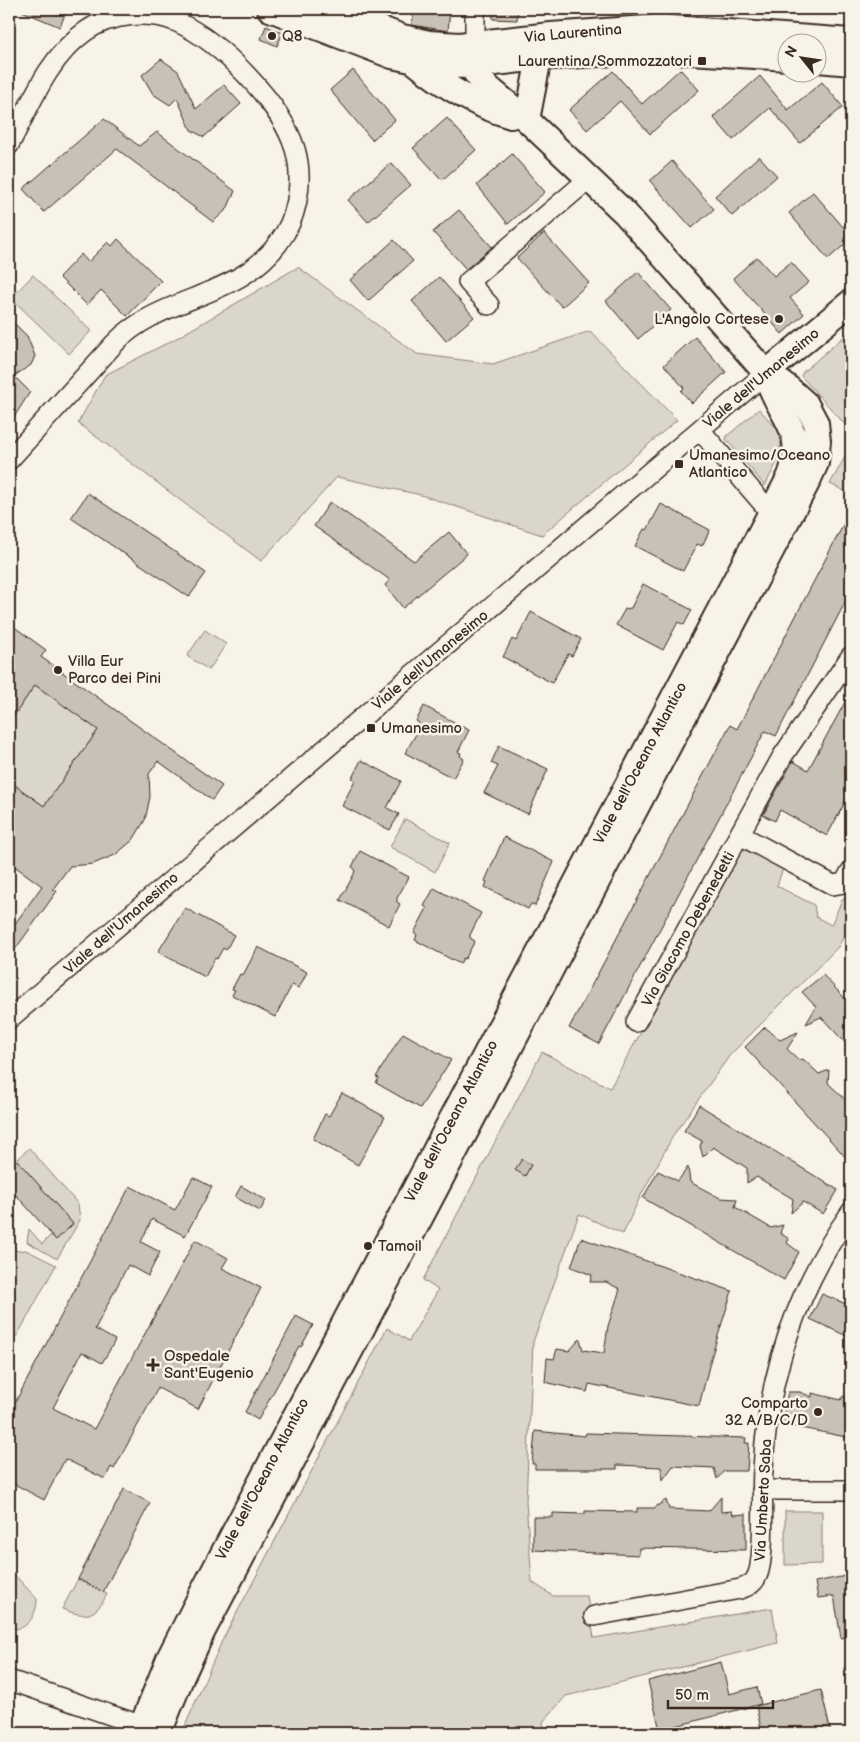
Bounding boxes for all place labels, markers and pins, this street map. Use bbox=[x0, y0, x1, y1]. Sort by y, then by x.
place label: Q8 bbox=[282, 27, 303, 46]
marker: Q8 bbox=[266, 30, 278, 42]
place label: Laurentina/Sommozzatori bbox=[518, 52, 692, 71]
marker: Laurentina/Sommozzatori bbox=[696, 55, 708, 67]
place label: L'Angolo Cortese bbox=[654, 310, 769, 329]
marker: L'Angolo Cortese bbox=[773, 313, 785, 325]
place label: Umanesimo/Oceano Atlantico bbox=[689, 446, 830, 482]
marker: Umanesimo/Oceano Atlantico bbox=[673, 458, 685, 470]
place label: Villa Eur Parco dei Pini bbox=[68, 652, 161, 688]
marker: Villa Eur Parco dei Pini bbox=[52, 664, 64, 676]
place label: Umanesimo bbox=[381, 719, 462, 738]
marker: Umanesimo bbox=[365, 722, 377, 734]
place label: Tamoil bbox=[378, 1237, 422, 1256]
marker: Tamoil bbox=[362, 1240, 374, 1252]
place label: Ospedale Sant'Eugenio bbox=[164, 1347, 254, 1383]
marker: Ospedale Sant'Eugenio bbox=[146, 1358, 160, 1372]
place label: Comparto 32 A/B/C/D bbox=[725, 1394, 808, 1430]
marker: Comparto 32 A/B/C/D bbox=[812, 1406, 824, 1418]

